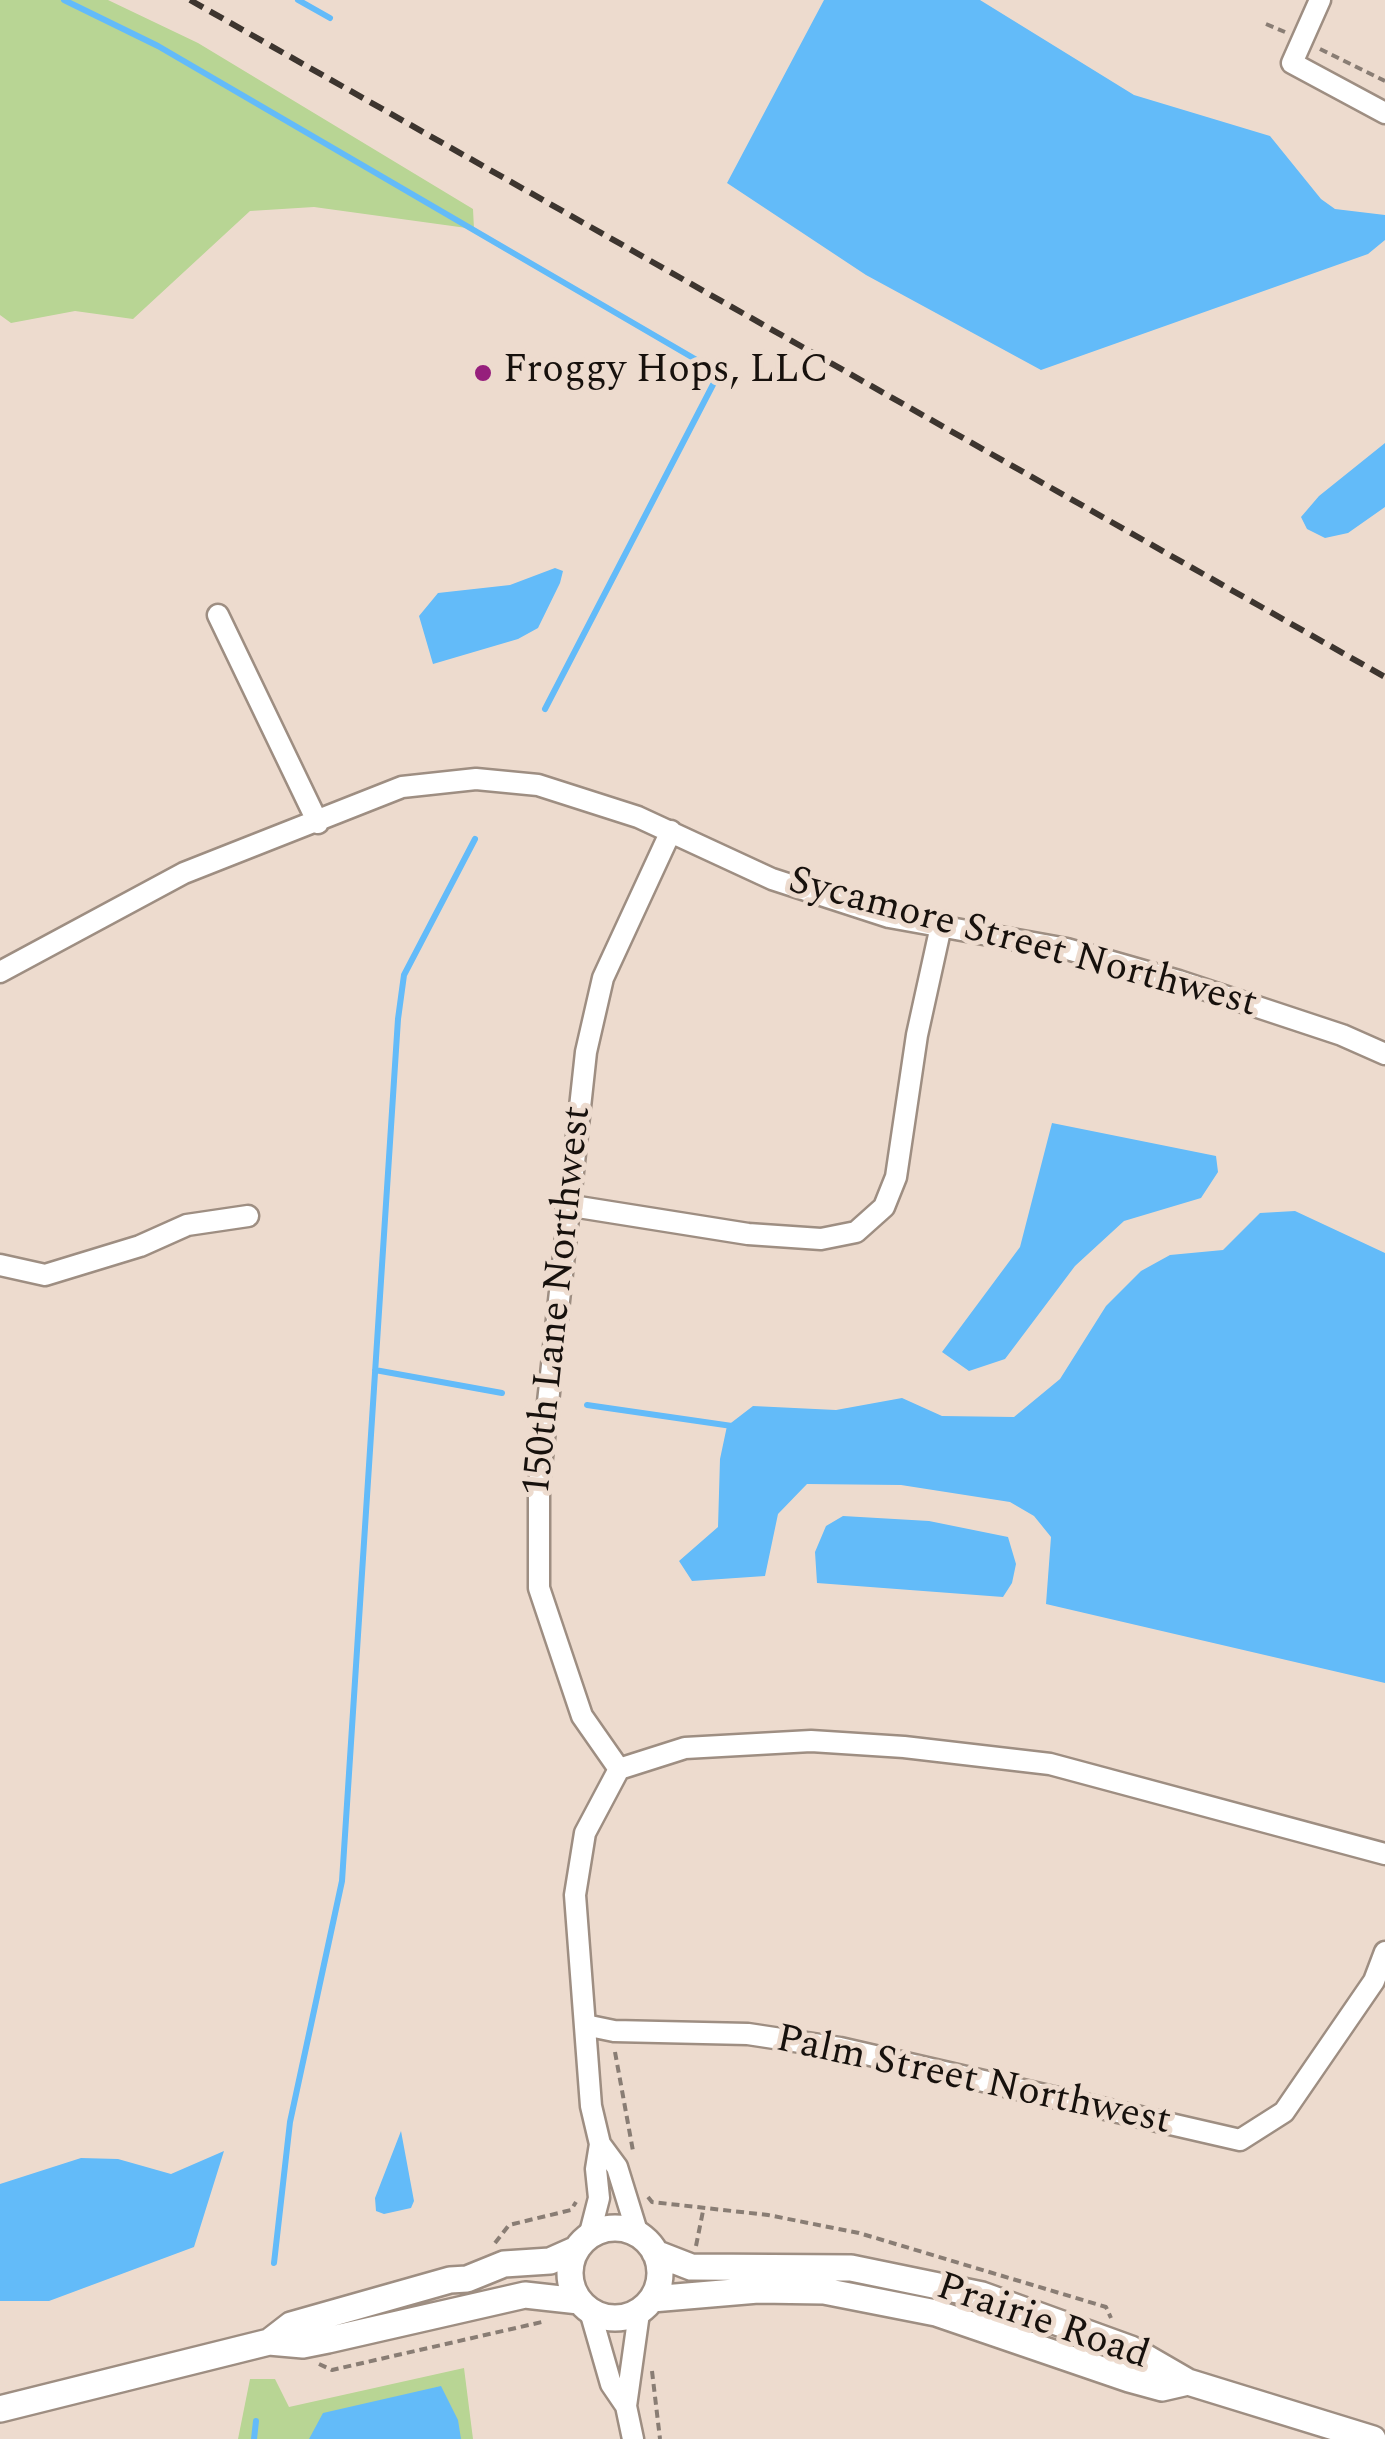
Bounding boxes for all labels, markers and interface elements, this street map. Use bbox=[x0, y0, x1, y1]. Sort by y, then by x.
place label: Froggy Hops, LLC bbox=[503, 349, 829, 397]
marker: Froggy Hops, LLC bbox=[472, 362, 494, 384]
street label: Sycamore Street Northwest bbox=[782, 859, 1262, 1031]
street label: 150th Lane Northwest bbox=[516, 1104, 604, 1498]
street label: Palm Street Northwest bbox=[771, 2018, 1175, 2148]
street label: Prairie Road bbox=[930, 2265, 1154, 2383]

